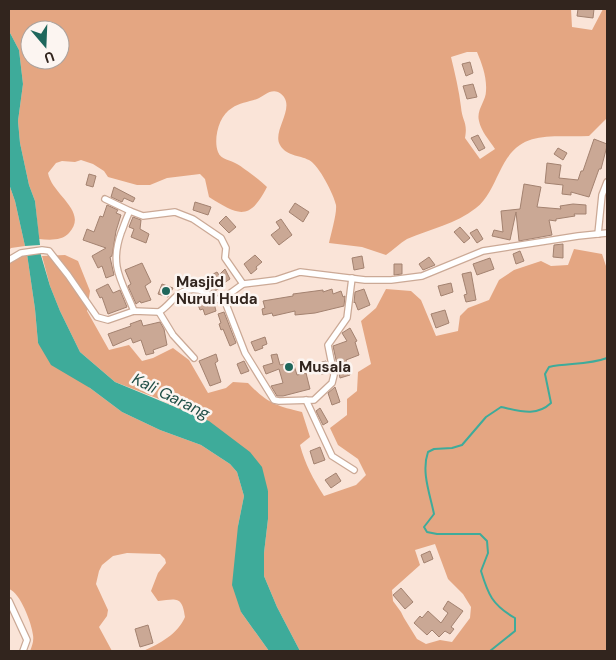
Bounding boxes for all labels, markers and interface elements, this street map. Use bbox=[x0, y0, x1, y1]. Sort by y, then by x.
north arrow bbox=[20, 20, 70, 70]
text: U bbox=[42, 47, 57, 67]
place label: Masjid Nurul Huda bbox=[176, 272, 258, 309]
marker: Masjid Nurul Huda bbox=[160, 285, 172, 297]
place label: Musala bbox=[299, 357, 351, 377]
marker: Musala bbox=[283, 361, 295, 373]
water label: Kali Garang bbox=[129, 368, 214, 424]

